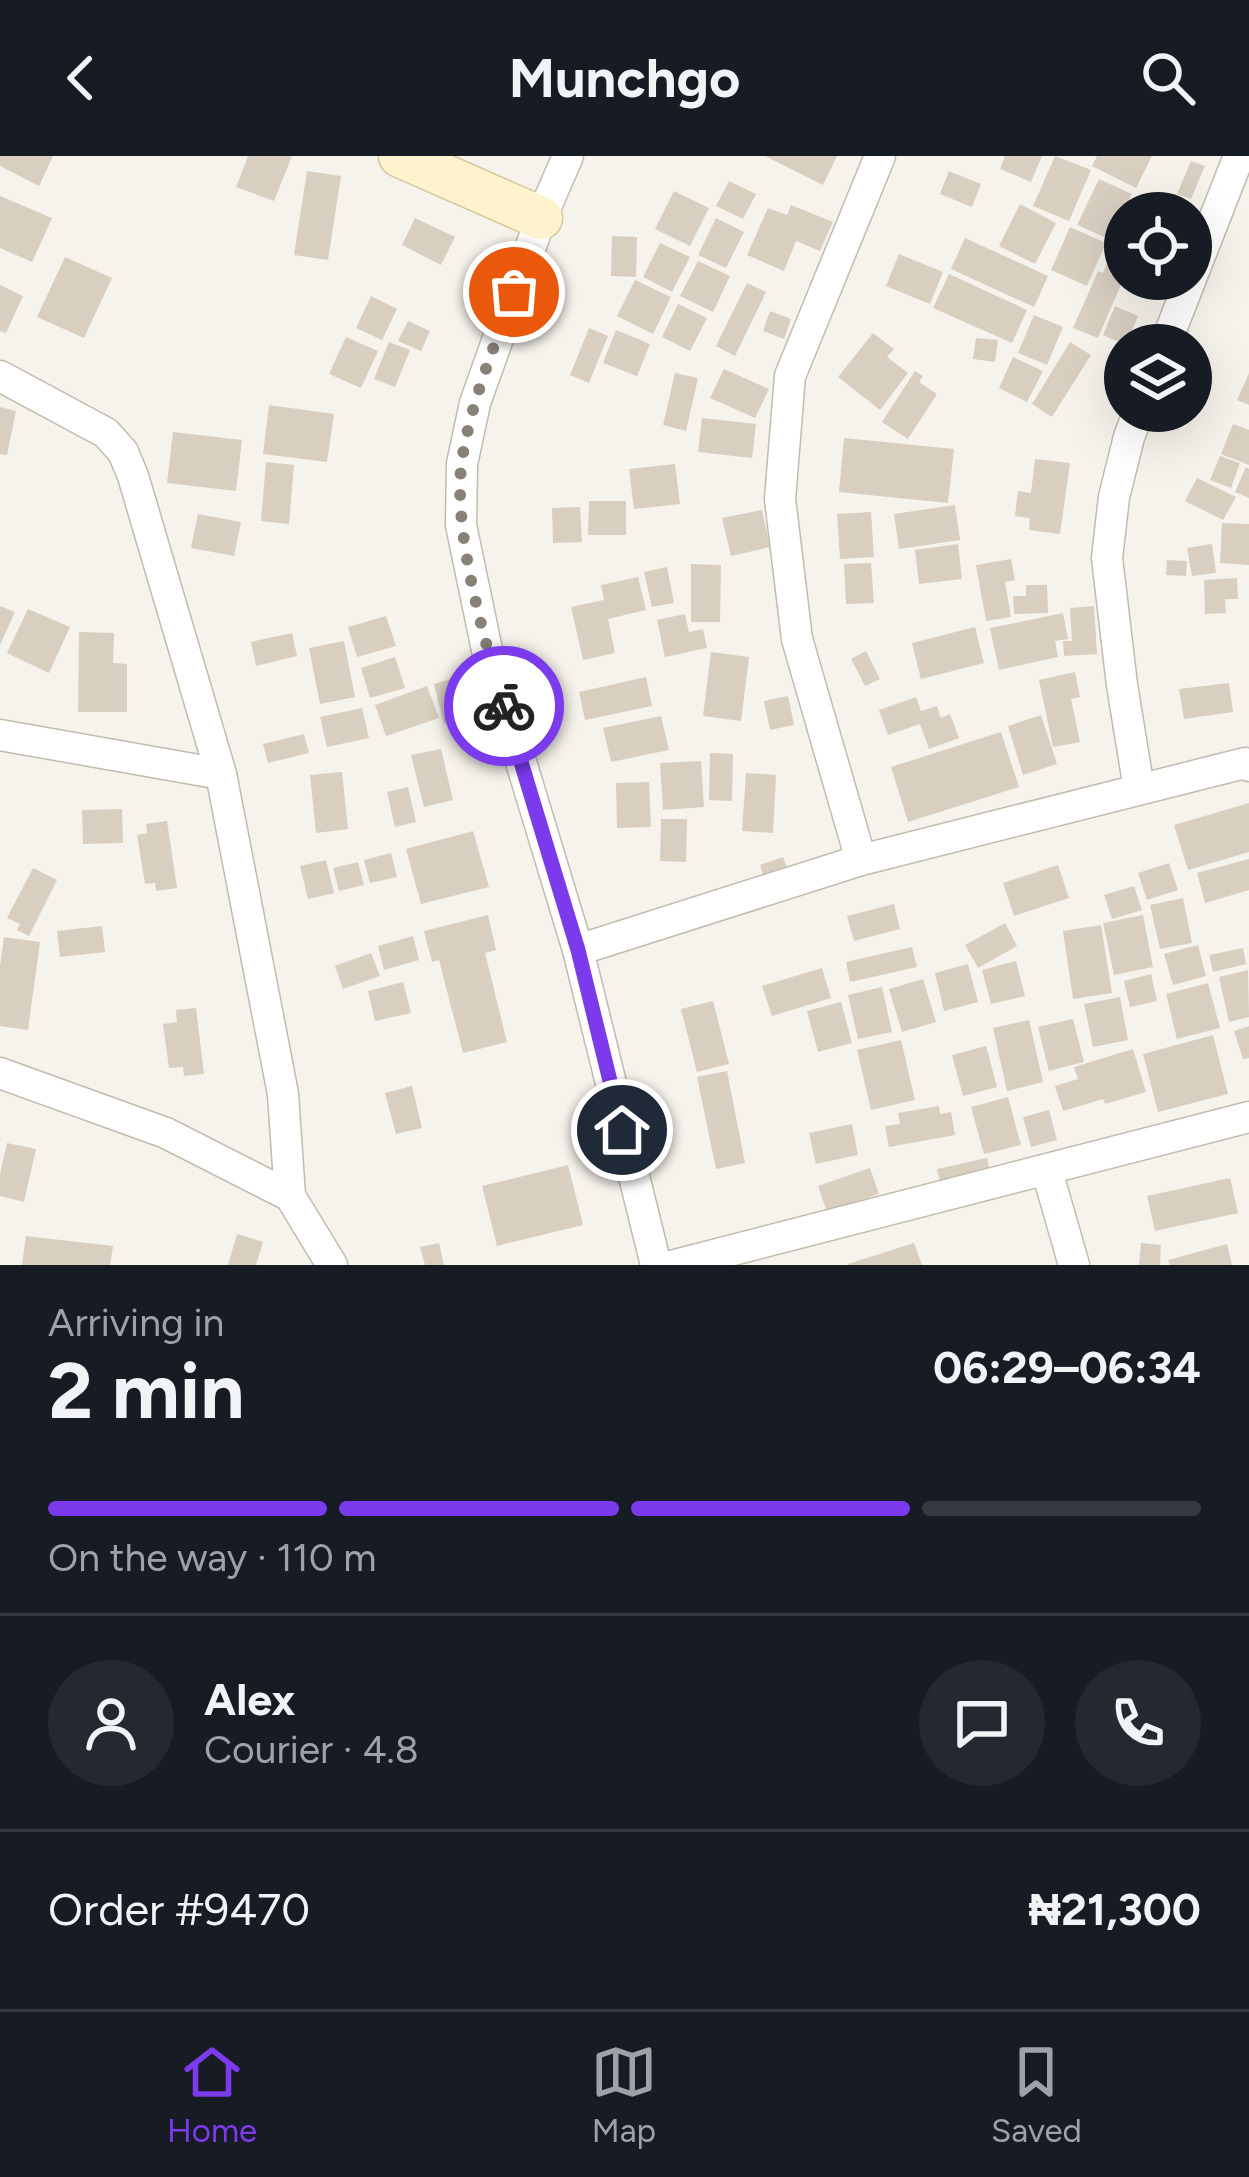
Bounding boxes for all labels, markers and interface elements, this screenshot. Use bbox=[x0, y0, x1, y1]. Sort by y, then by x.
icon: back bbox=[48, 45, 114, 111]
icon: search bbox=[1135, 45, 1201, 111]
text: Munchgo bbox=[509, 46, 740, 111]
map controls bbox=[1104, 192, 1212, 432]
button: locate bbox=[1104, 192, 1212, 300]
pin bbox=[463, 241, 565, 343]
icon: bag bbox=[481, 259, 547, 325]
button: layers bbox=[1104, 324, 1212, 432]
courier bbox=[444, 646, 564, 766]
icon: bike bbox=[471, 673, 537, 739]
pin bbox=[571, 1079, 673, 1181]
icon: home bbox=[589, 1097, 655, 1163]
text: Arriving in bbox=[48, 1299, 224, 1346]
text: 06:29–06:34 bbox=[933, 1340, 1201, 1394]
text: 2 min bbox=[48, 1344, 244, 1438]
text: On the way · 110 m bbox=[48, 1534, 377, 1581]
button: person bbox=[48, 1660, 174, 1786]
button: chat bbox=[919, 1660, 1045, 1786]
button: phone bbox=[1075, 1660, 1201, 1786]
text: Alex bbox=[204, 1672, 295, 1726]
text: Courier · 4.8 bbox=[204, 1726, 419, 1773]
text: Order #9470 bbox=[48, 1882, 310, 1936]
text: ₦21,300 bbox=[1029, 1882, 1201, 1936]
tab: Home bbox=[167, 2039, 257, 2150]
tab: Map bbox=[591, 2039, 657, 2150]
tab: Saved bbox=[991, 2039, 1082, 2150]

